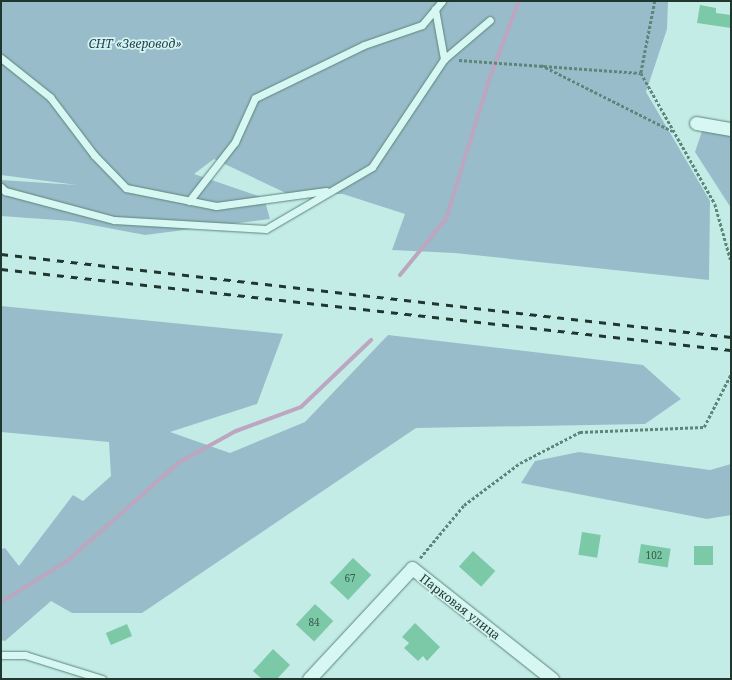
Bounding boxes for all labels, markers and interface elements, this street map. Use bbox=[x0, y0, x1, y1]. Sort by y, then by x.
park label: СНТ «Зверовод» bbox=[88, 37, 182, 51]
house number: 102 bbox=[646, 550, 662, 562]
street label: Парковая улица bbox=[417, 571, 503, 643]
house number: 67 bbox=[344, 573, 356, 585]
house number: 84 bbox=[308, 617, 320, 629]

